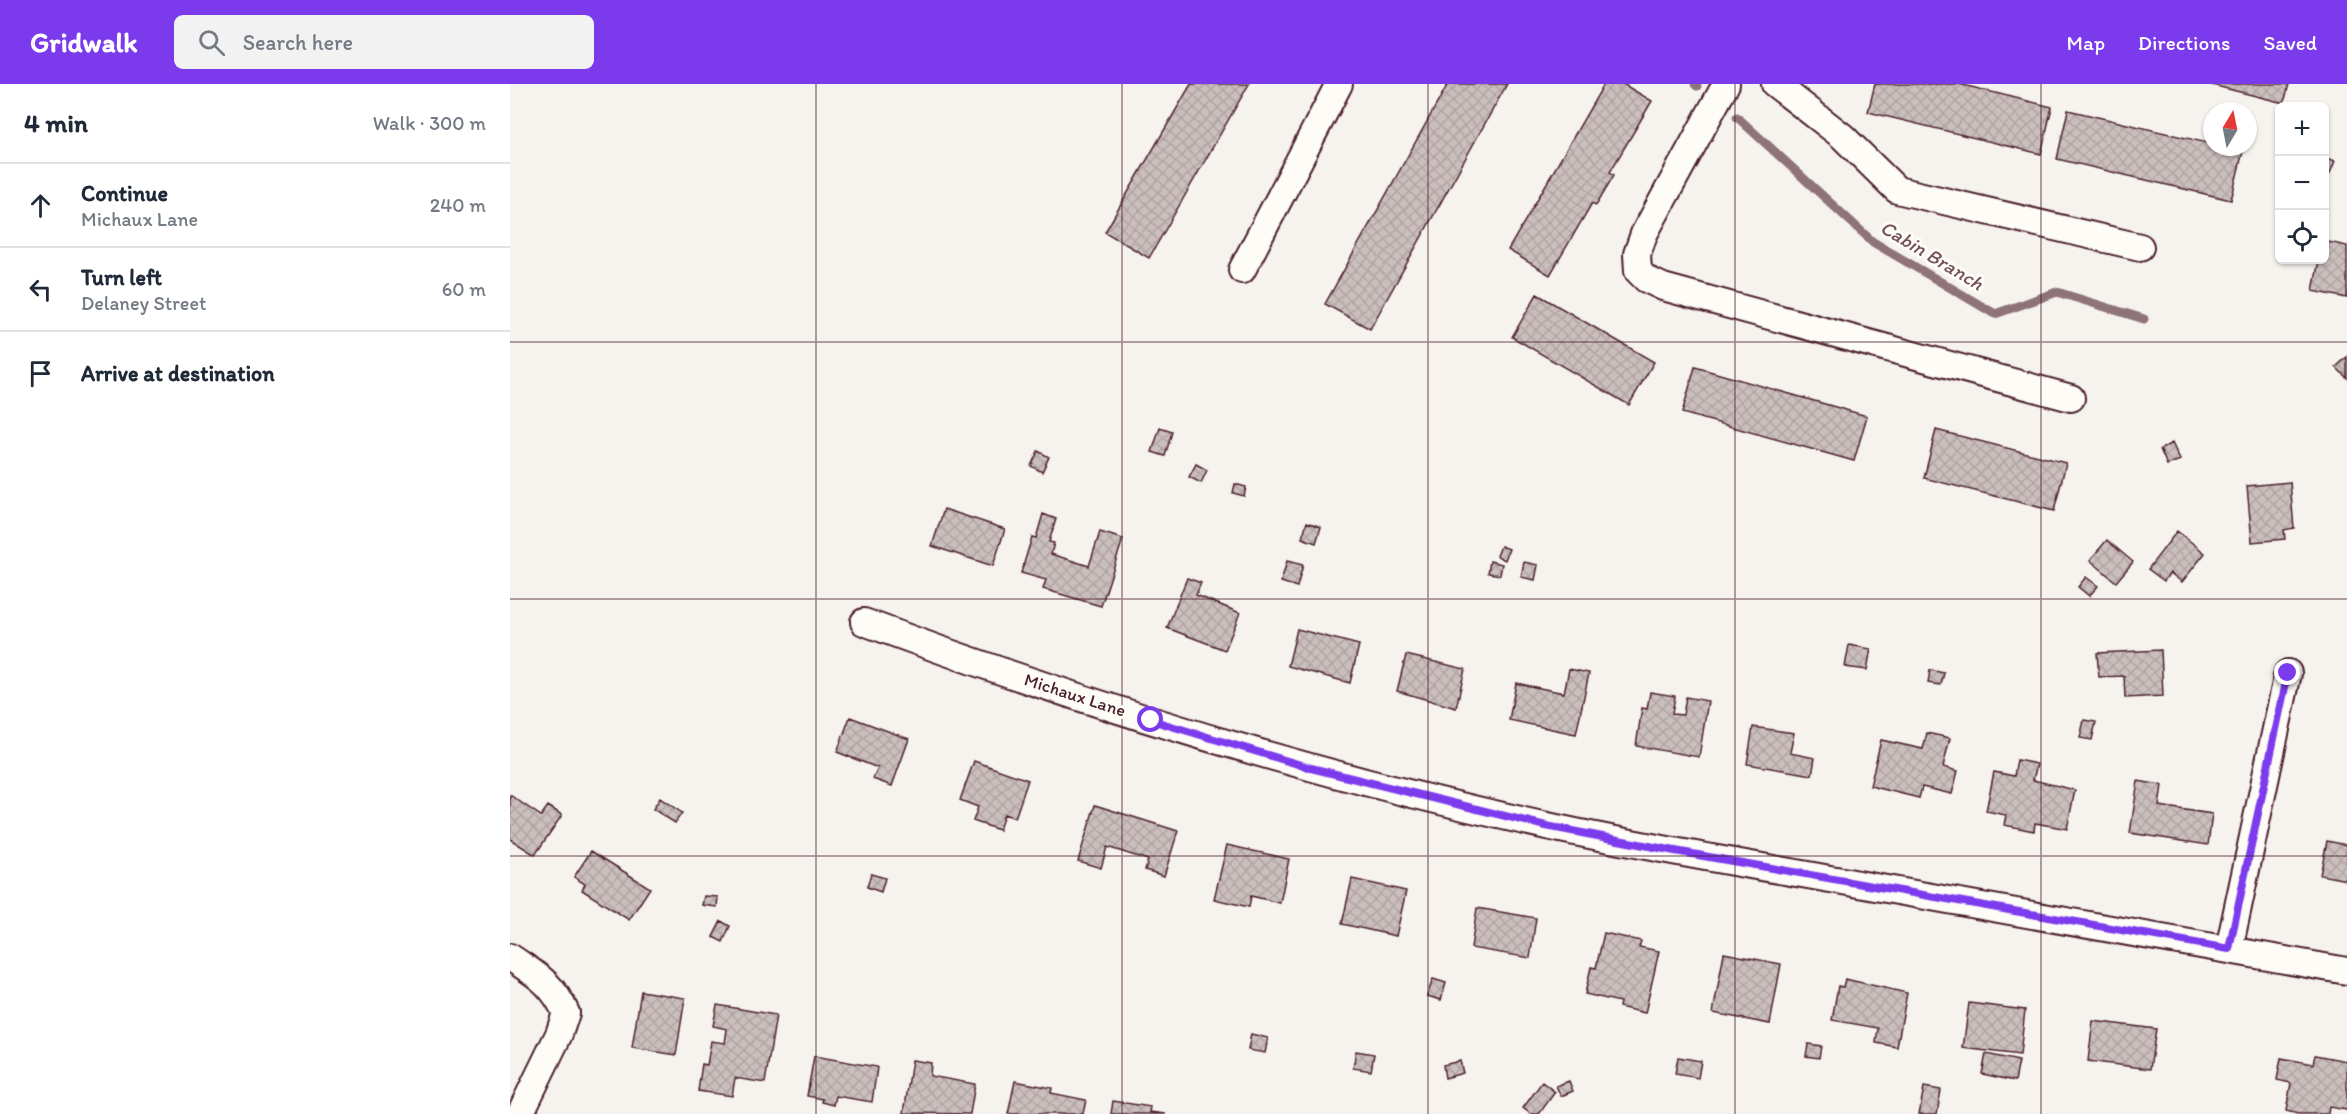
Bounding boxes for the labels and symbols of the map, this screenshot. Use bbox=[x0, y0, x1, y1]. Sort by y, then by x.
north arrow bbox=[2203, 102, 2257, 156]
water label: Cabin Branch bbox=[1876, 215, 1988, 295]
route end bbox=[2274, 659, 2300, 685]
street label: Michaux Lane bbox=[1021, 668, 1129, 722]
route start bbox=[1137, 706, 1163, 732]

